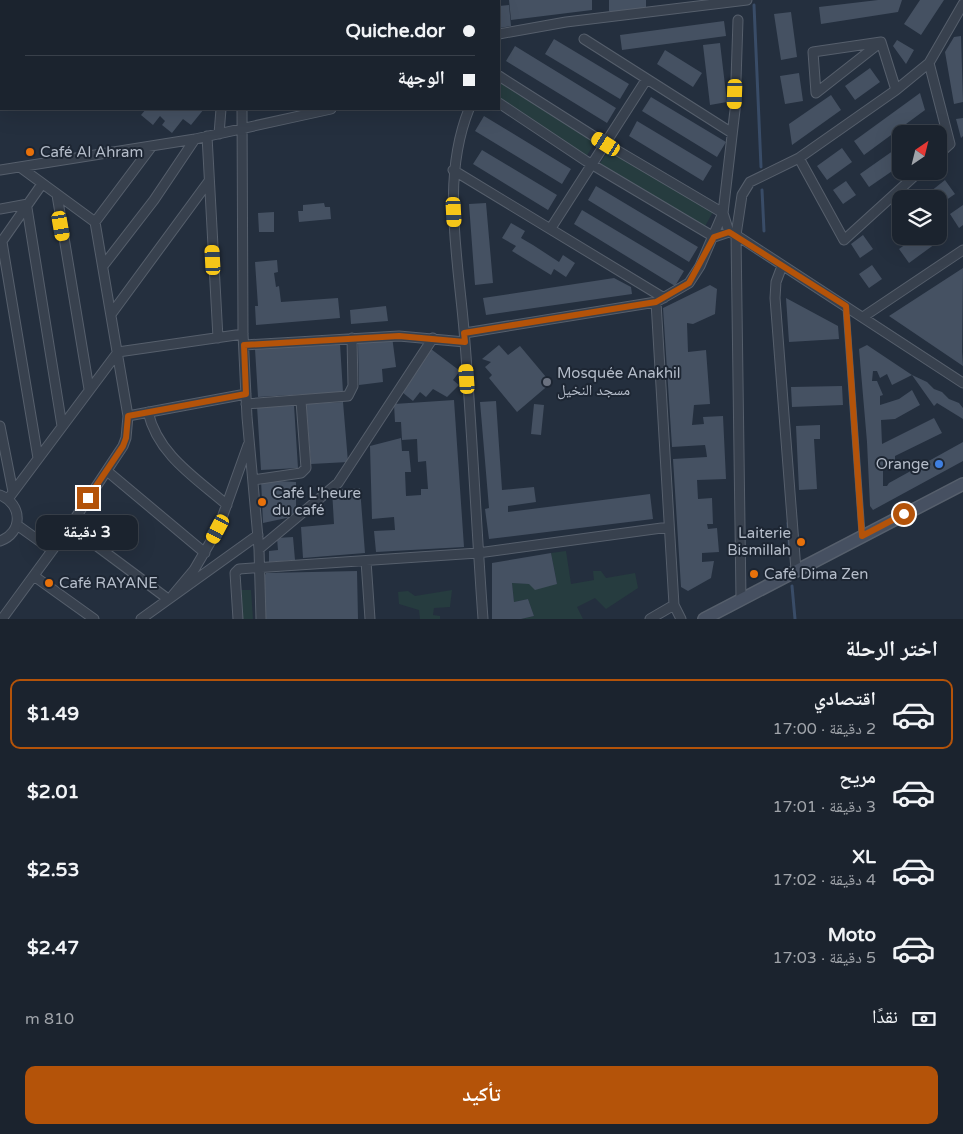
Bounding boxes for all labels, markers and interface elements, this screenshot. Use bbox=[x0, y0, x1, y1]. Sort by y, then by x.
text: Quiche.dor bbox=[345, 20, 445, 42]
text: الوجهة bbox=[397, 67, 445, 89]
car bbox=[726, 79, 743, 109]
north arrow bbox=[892, 125, 948, 180]
map controls bbox=[892, 125, 947, 245]
car bbox=[589, 130, 622, 158]
place label: Café Al Ahram bbox=[40, 143, 143, 161]
marker: Café Al Ahram bbox=[24, 146, 36, 158]
button: layers bbox=[892, 190, 947, 245]
car bbox=[445, 197, 462, 227]
car bbox=[51, 210, 70, 242]
car bbox=[204, 245, 221, 275]
car bbox=[458, 364, 475, 394]
place label: Mosquée Anakhil مسجد النخيل bbox=[557, 364, 681, 400]
marker: Mosquée Anakhil مسجد النخيل bbox=[541, 376, 553, 388]
place label: Orange bbox=[876, 455, 929, 473]
marker: Orange bbox=[933, 458, 945, 470]
place label: Café L'heure du café bbox=[272, 484, 361, 519]
route end bbox=[77, 487, 99, 509]
marker: Café L'heure du café bbox=[256, 496, 268, 508]
route start bbox=[893, 503, 915, 525]
car bbox=[204, 512, 231, 546]
callout: 3 دقيقة bbox=[37, 516, 139, 550]
text: 3 دقيقة bbox=[63, 522, 111, 542]
place label: Laiterie Bismillah bbox=[727, 524, 791, 559]
marker: Laiterie Bismillah bbox=[795, 536, 807, 548]
place label: Café Dima Zen bbox=[764, 565, 869, 583]
marker: Café Dima Zen bbox=[748, 568, 760, 580]
place label: Café RAYANE bbox=[59, 574, 158, 592]
marker: Café RAYANE bbox=[43, 577, 55, 589]
text: اختر الرحلة bbox=[846, 636, 938, 662]
text: اقتصادي bbox=[814, 688, 876, 710]
icon: car bbox=[891, 692, 936, 737]
text: $1.49 bbox=[27, 703, 79, 725]
text: 2 دقيقة · 17:00 bbox=[772, 719, 876, 739]
text: مريح bbox=[839, 766, 876, 788]
icon: car bbox=[891, 770, 936, 815]
text: $2.01 bbox=[27, 781, 79, 803]
text: 3 دقيقة · 17:01 bbox=[772, 797, 876, 817]
text: XL bbox=[852, 846, 876, 868]
icon: car bbox=[891, 848, 936, 893]
text: $2.53 bbox=[27, 859, 79, 881]
text: 4 دقيقة · 17:02 bbox=[772, 870, 876, 890]
text: Moto bbox=[828, 924, 876, 946]
icon: car bbox=[891, 926, 936, 971]
text: $2.47 bbox=[27, 937, 79, 959]
text: 5 دقيقة · 17:03 bbox=[772, 948, 876, 968]
icon: cash bbox=[910, 1005, 938, 1033]
text: نقدًا bbox=[872, 1006, 898, 1028]
text: 810 m bbox=[25, 1009, 74, 1029]
button: تأكيد bbox=[25, 1066, 938, 1124]

